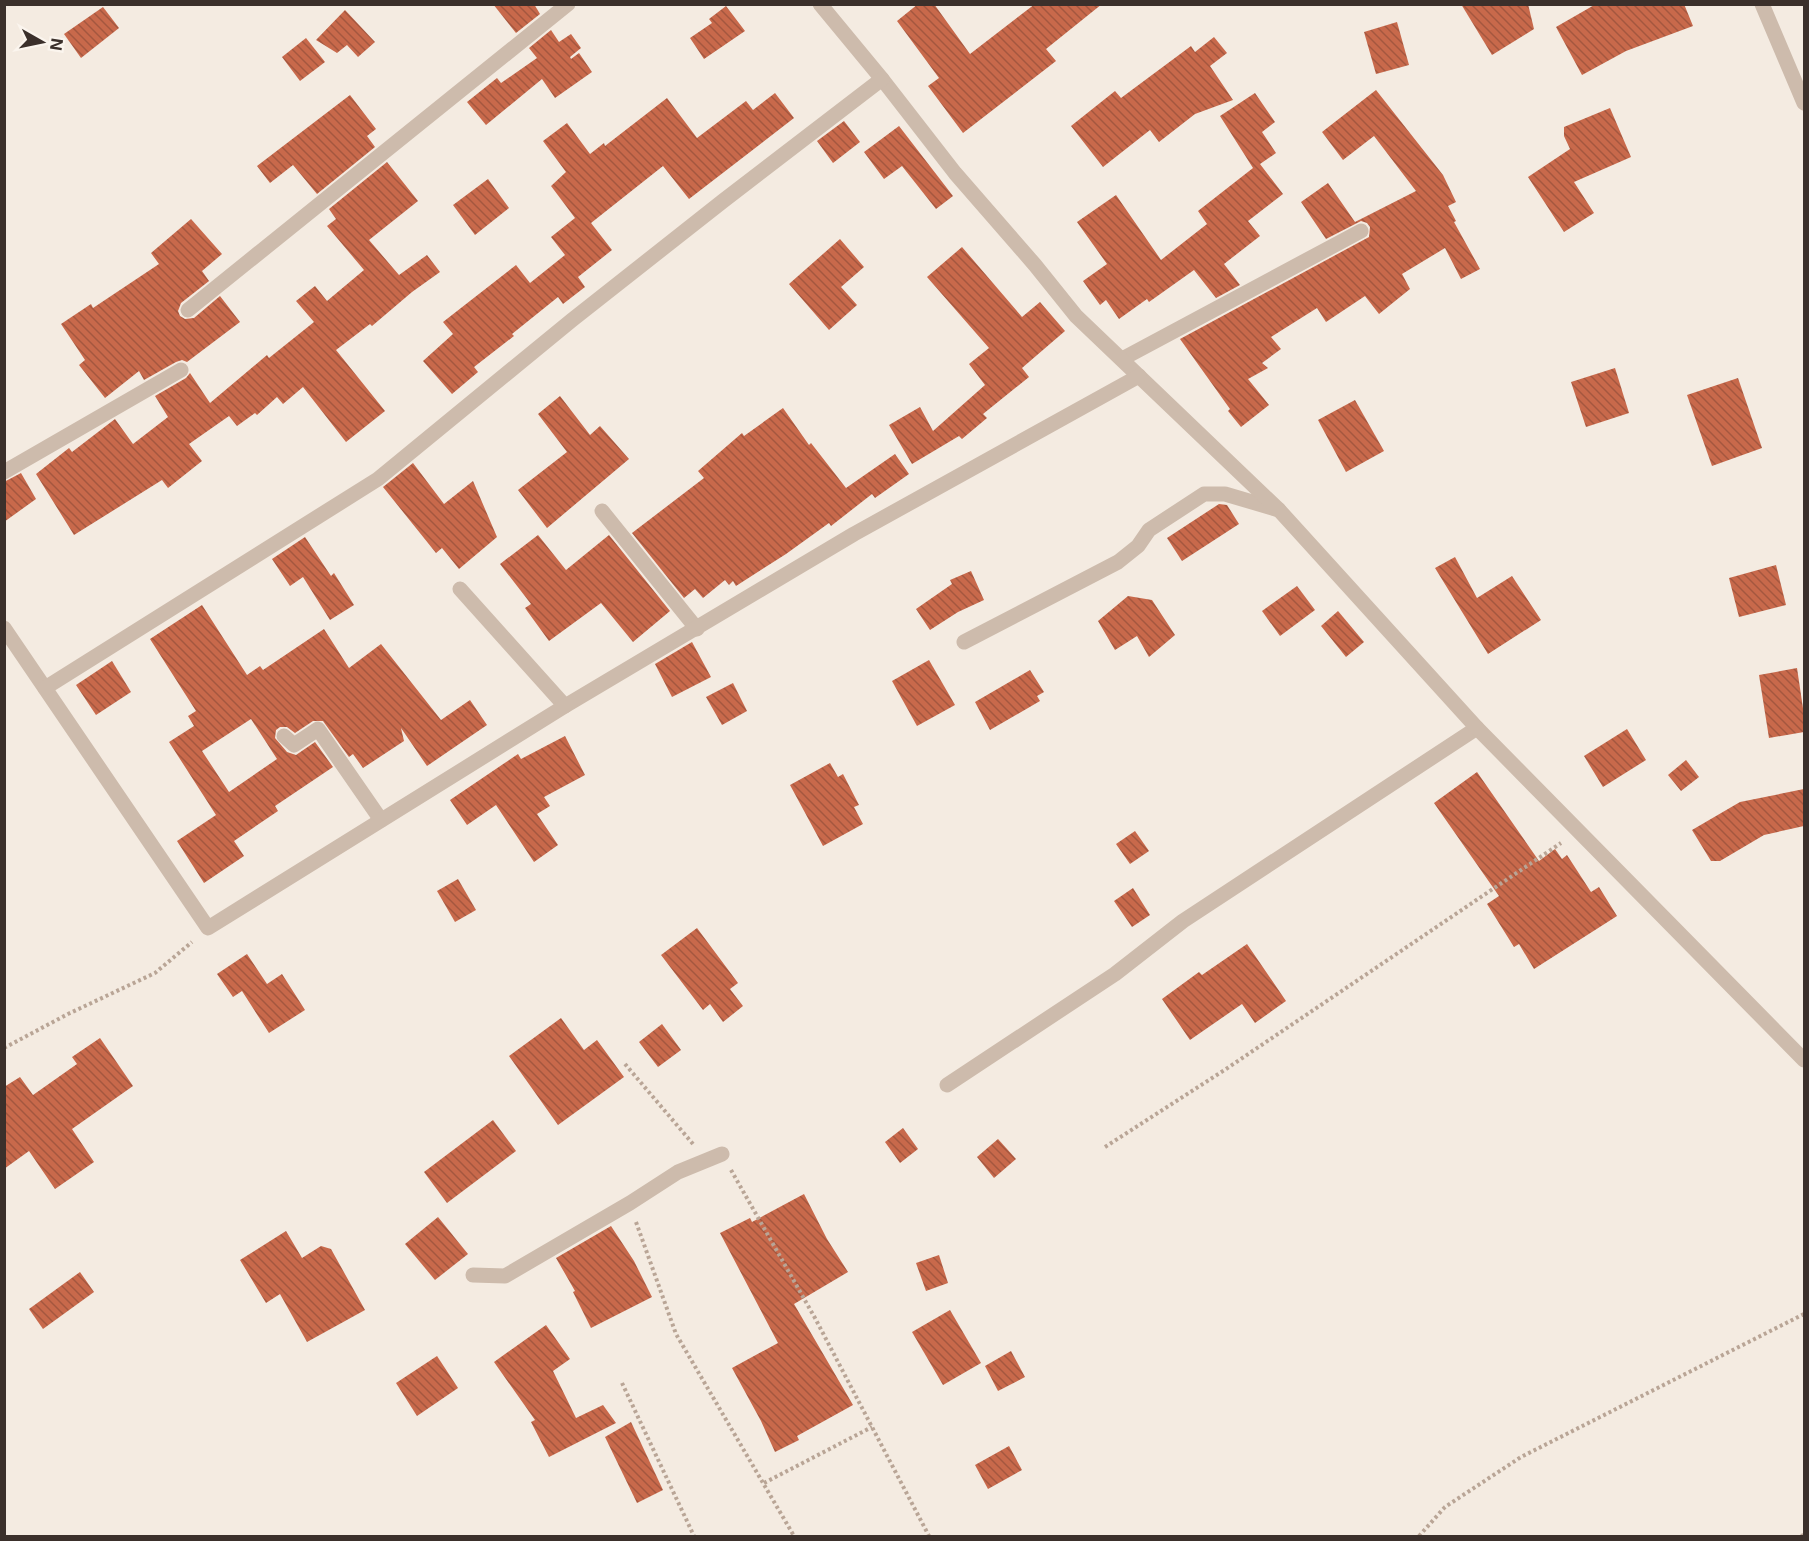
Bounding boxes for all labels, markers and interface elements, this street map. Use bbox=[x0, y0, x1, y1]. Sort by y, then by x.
north arrow bbox=[12, 12, 72, 72]
text: N bbox=[46, 37, 68, 52]

